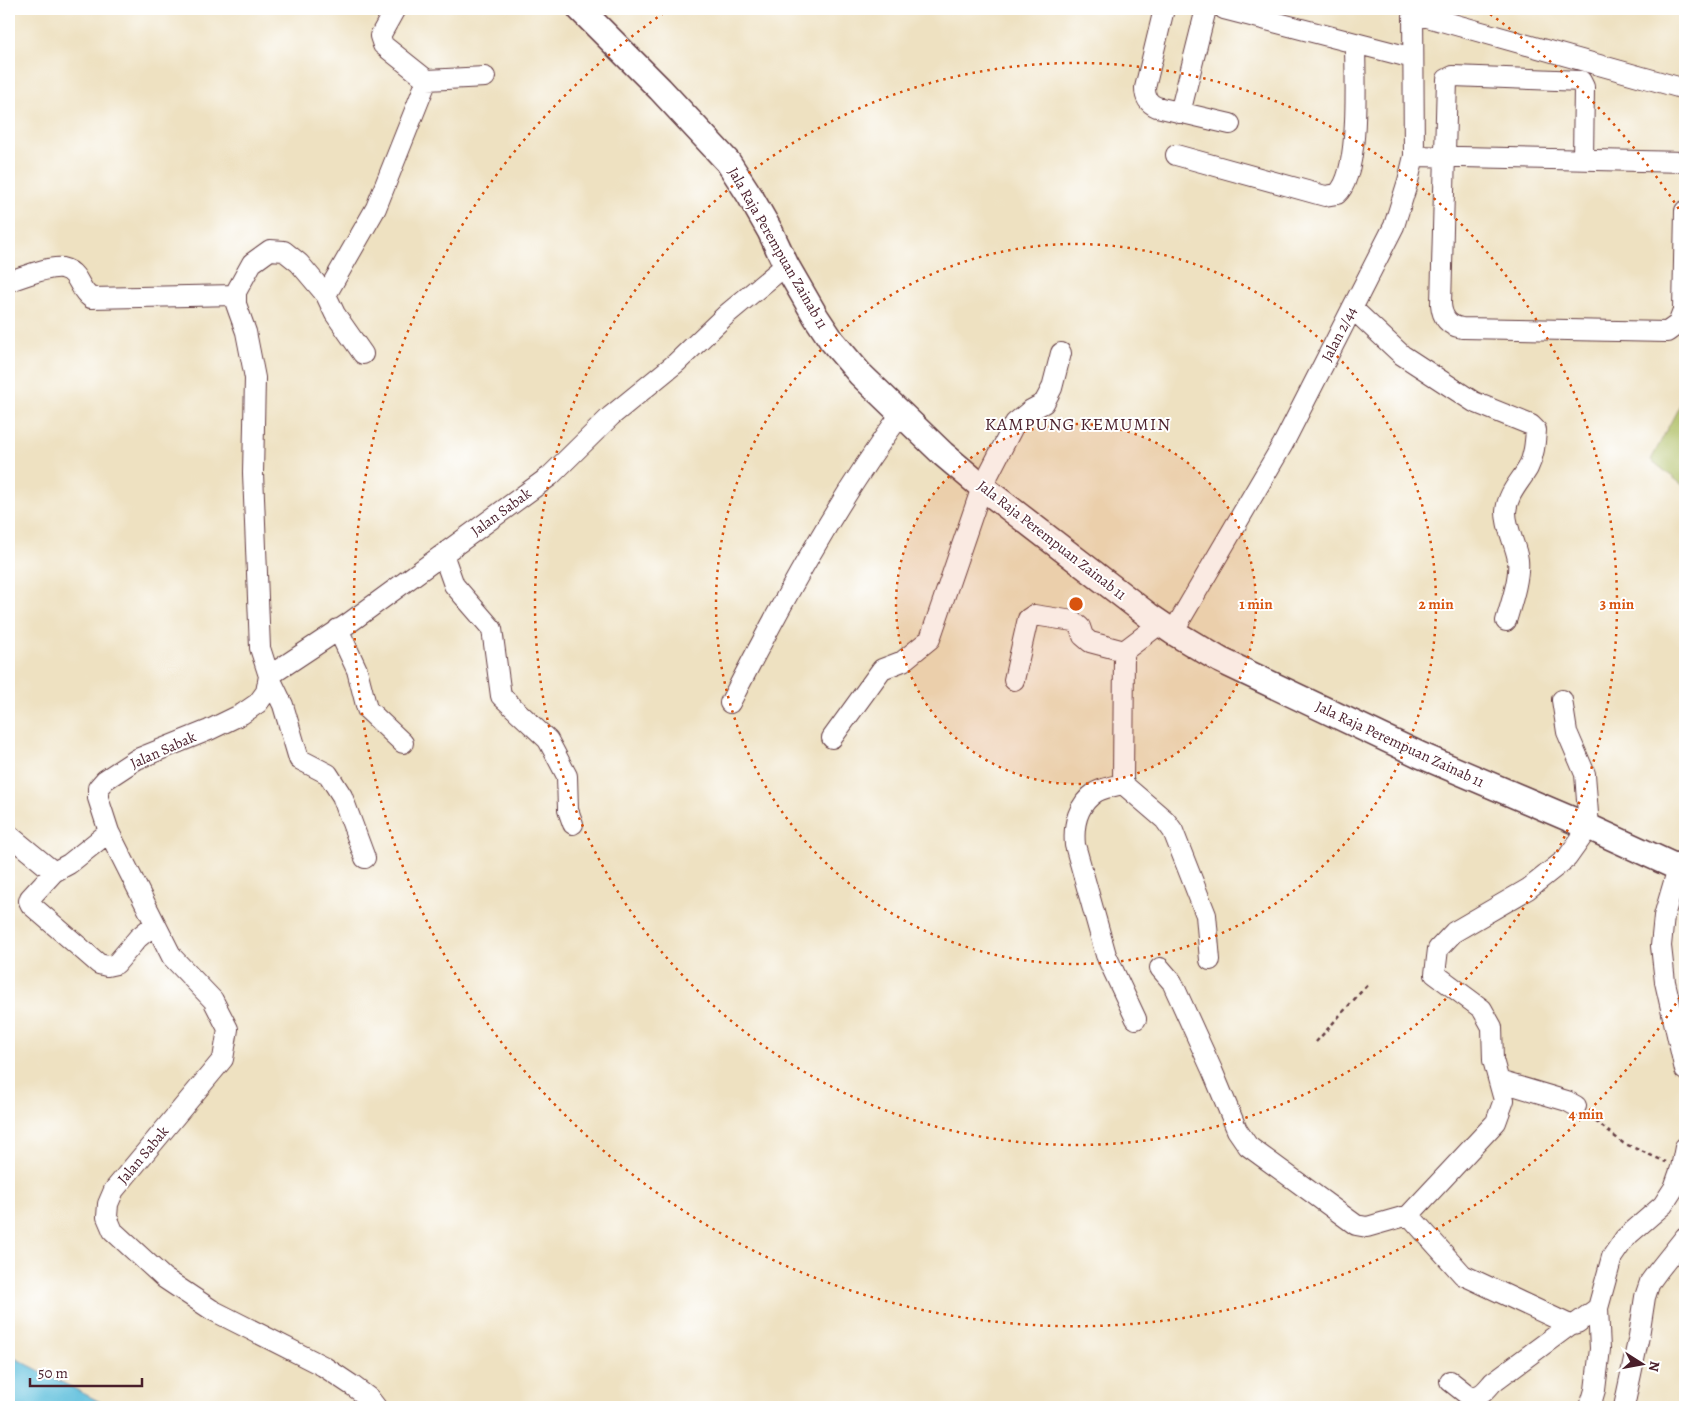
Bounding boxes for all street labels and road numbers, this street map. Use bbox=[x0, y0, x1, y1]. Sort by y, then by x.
street label: Jala Raja Perempuan Zainab 11 bbox=[723, 163, 833, 333]
street label: Jalan 2/44 bbox=[1317, 303, 1361, 365]
street label: Jala Raja Perempuan Zainab 11 bbox=[973, 476, 1131, 604]
street label: Jalan Sabak bbox=[467, 483, 536, 541]
street label: Jala Raja Perempuan Zainab 11 bbox=[1312, 696, 1488, 792]
street label: Jalan Sabak bbox=[127, 726, 200, 773]
street label: Jalan Sabak bbox=[113, 1121, 174, 1188]

